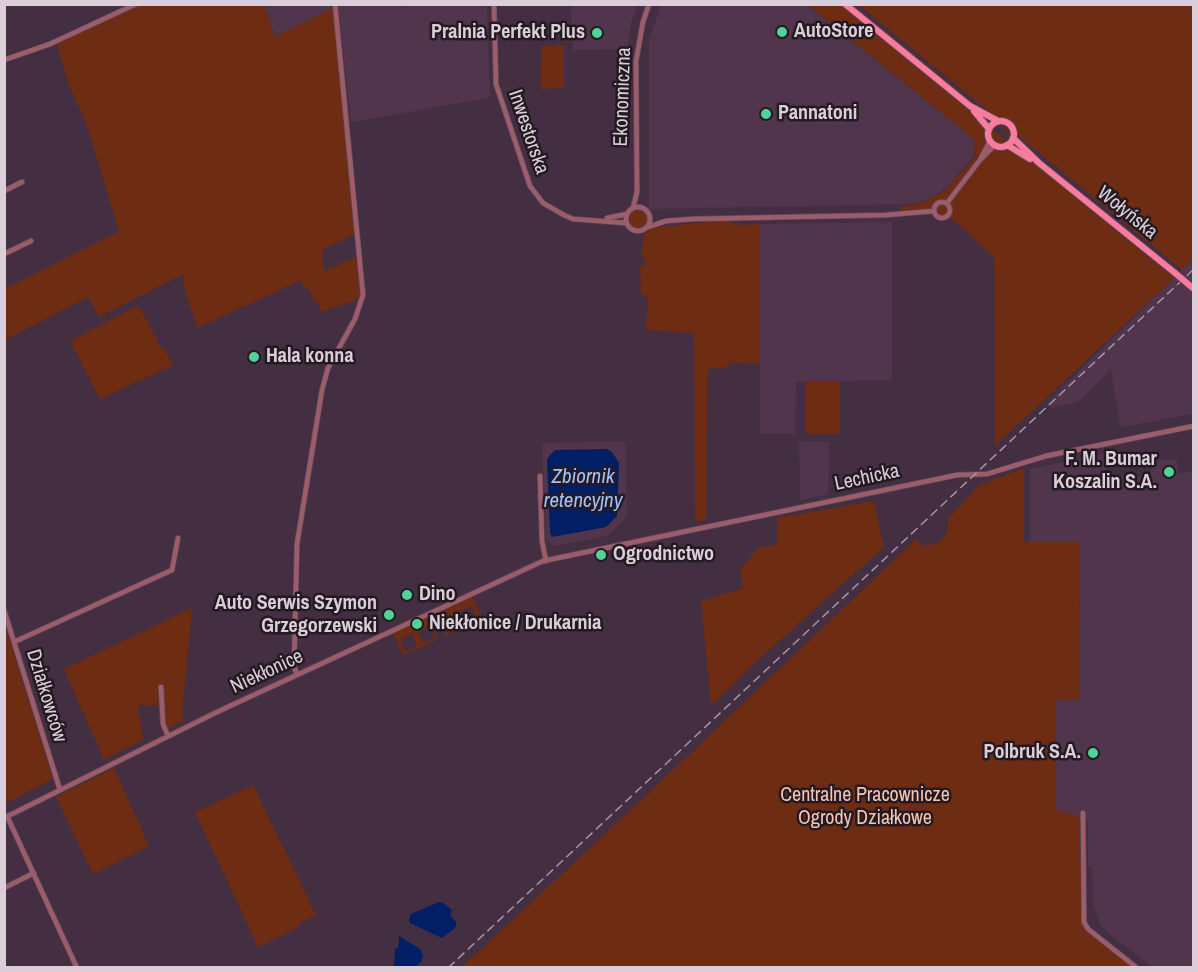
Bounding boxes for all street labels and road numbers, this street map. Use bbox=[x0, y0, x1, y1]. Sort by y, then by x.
street label: Ekonomiczna bbox=[609, 47, 637, 147]
street label: Inwestorska bbox=[502, 87, 554, 177]
street label: Wołyńska bbox=[1092, 181, 1162, 245]
street label: Lechicka bbox=[832, 459, 902, 497]
street label: Niekłonice bbox=[227, 645, 307, 699]
street label: Działkowców bbox=[21, 647, 71, 745]

